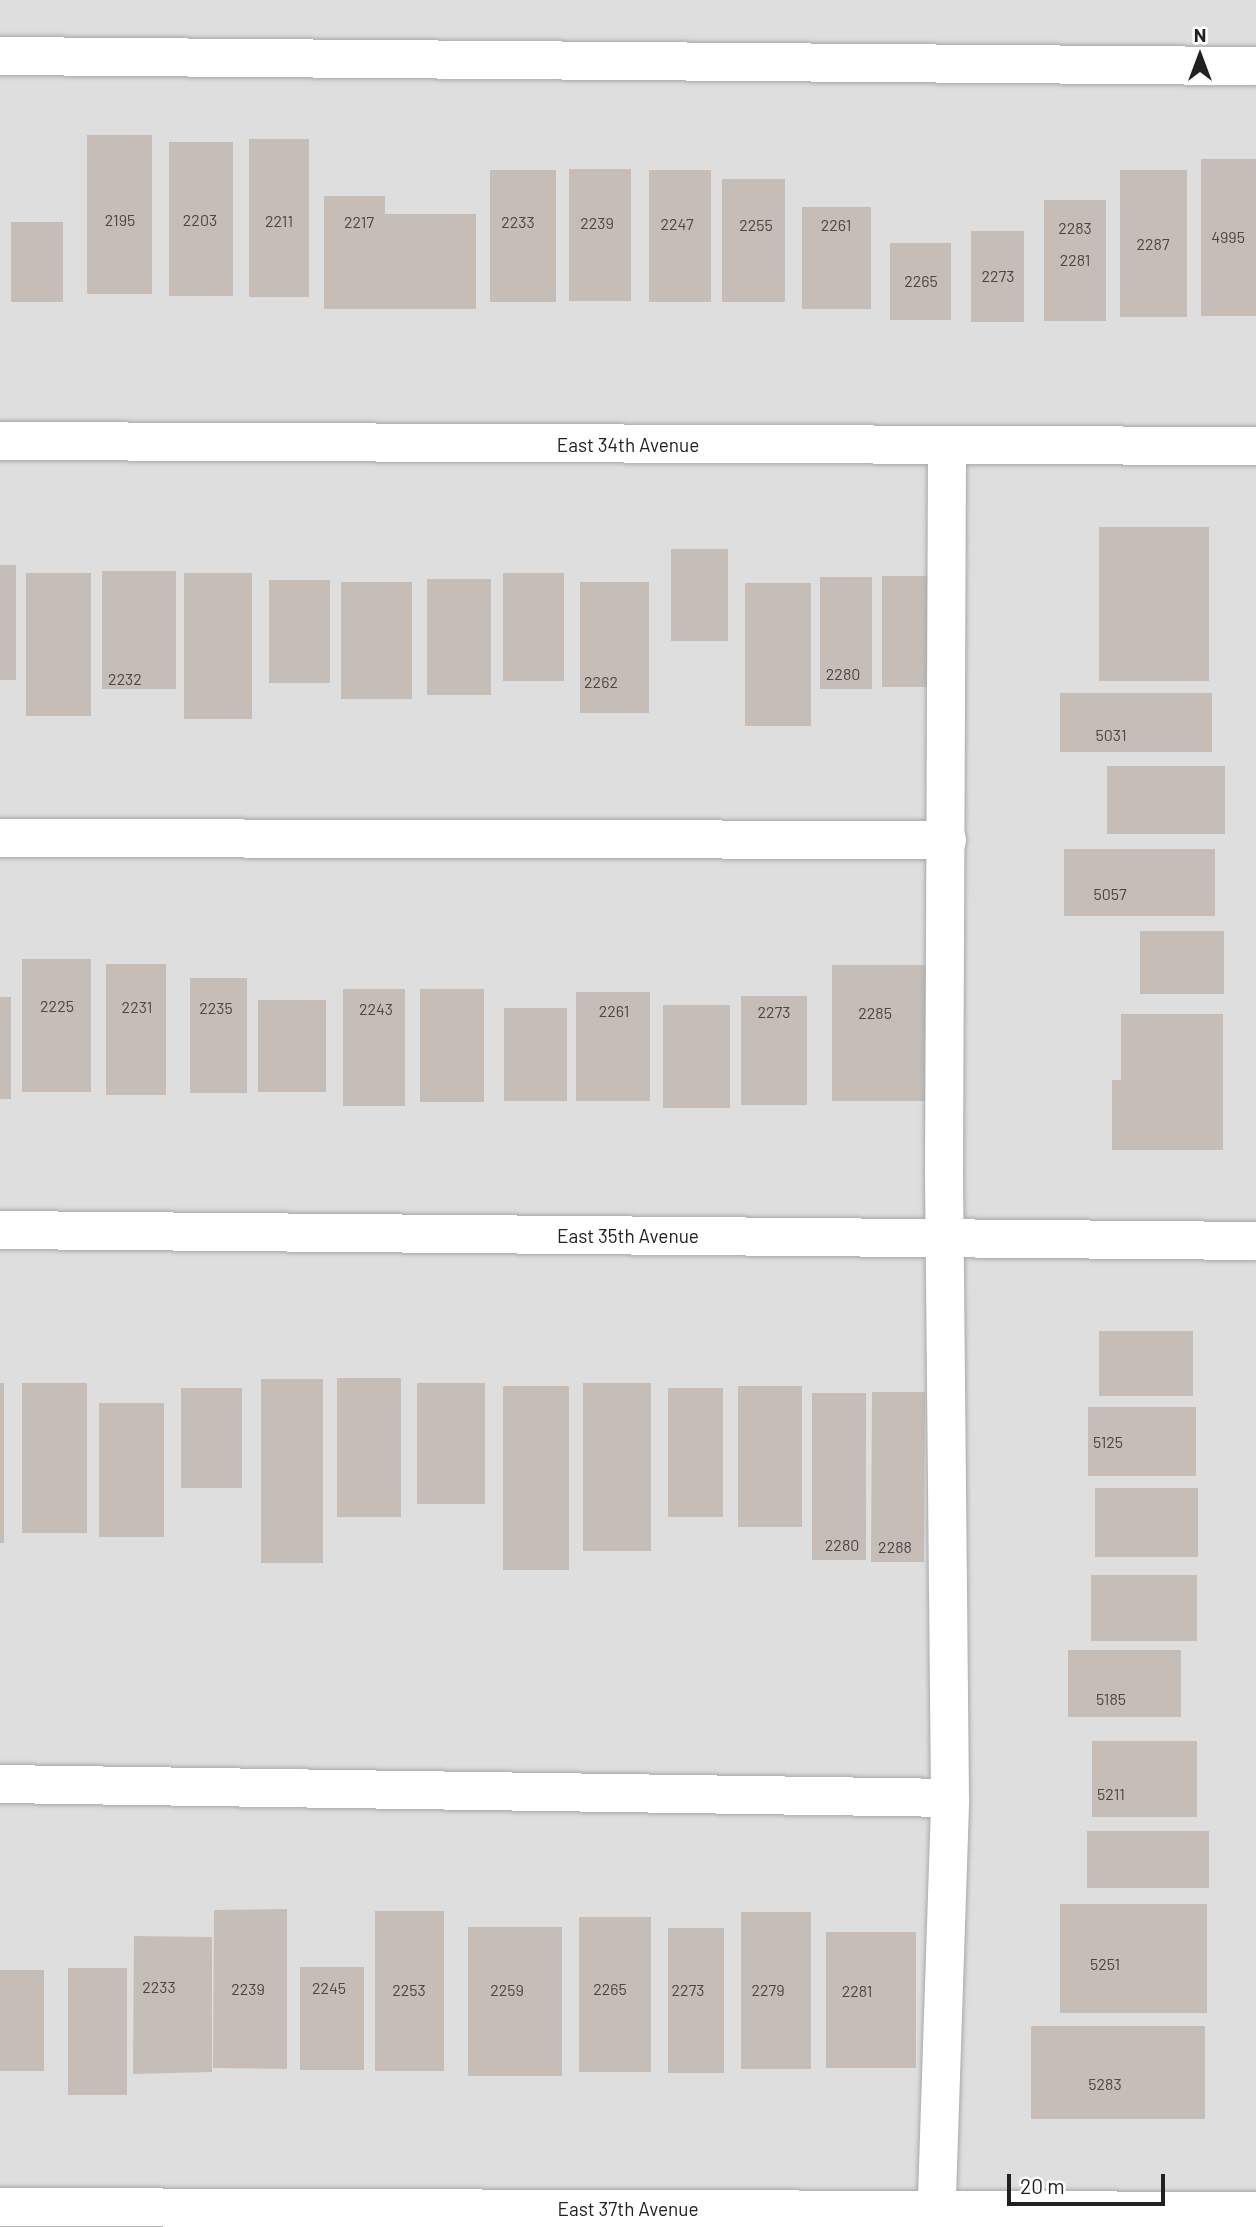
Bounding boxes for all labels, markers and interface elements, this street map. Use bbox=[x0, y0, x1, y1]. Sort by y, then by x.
north arrow bbox=[1165, 21, 1235, 91]
text: N bbox=[1194, 23, 1206, 46]
house number: 2195 bbox=[105, 210, 135, 230]
house number: 2203 bbox=[183, 210, 217, 230]
house number: 2211 bbox=[265, 211, 293, 231]
house number: 2217 bbox=[344, 212, 374, 232]
house number: 2233 bbox=[501, 212, 535, 232]
house number: 2239 bbox=[580, 213, 614, 233]
house number: 2247 bbox=[660, 214, 694, 234]
house number: 2255 bbox=[739, 215, 773, 235]
house number: 2261 bbox=[821, 215, 851, 235]
house number: 2283 bbox=[1058, 218, 1092, 238]
house number: 4995 bbox=[1211, 227, 1245, 247]
house number: 2287 bbox=[1136, 234, 1170, 254]
house number: 2281 bbox=[1060, 250, 1090, 270]
house number: 2273 bbox=[982, 266, 1014, 286]
house number: 2265 bbox=[904, 271, 938, 291]
street label: East 34th Avenue bbox=[557, 434, 699, 456]
house number: 2280 bbox=[826, 664, 860, 684]
house number: 2232 bbox=[108, 669, 142, 689]
house number: 2262 bbox=[584, 672, 618, 692]
house number: 5031 bbox=[1096, 725, 1126, 745]
house number: 5057 bbox=[1093, 884, 1127, 904]
house number: 2225 bbox=[40, 996, 74, 1016]
house number: 2231 bbox=[122, 997, 152, 1017]
house number: 2235 bbox=[199, 998, 233, 1018]
house number: 2243 bbox=[359, 999, 393, 1019]
house number: 2261 bbox=[599, 1001, 629, 1021]
house number: 2273 bbox=[758, 1002, 790, 1022]
house number: 2285 bbox=[858, 1003, 892, 1023]
street label: East 35th Avenue bbox=[557, 1225, 699, 1247]
house number: 5125 bbox=[1093, 1432, 1123, 1452]
house number: 2280 bbox=[825, 1535, 859, 1555]
house number: 2288 bbox=[878, 1537, 912, 1557]
house number: 5185 bbox=[1096, 1689, 1126, 1709]
house number: 5211 bbox=[1097, 1784, 1125, 1804]
house number: 5251 bbox=[1090, 1954, 1120, 1974]
house number: 2233 bbox=[142, 1977, 176, 1997]
house number: 2245 bbox=[312, 1978, 346, 1998]
house number: 2239 bbox=[231, 1979, 265, 1999]
house number: 2265 bbox=[593, 1979, 627, 1999]
house number: 2253 bbox=[392, 1980, 426, 2000]
house number: 2259 bbox=[490, 1980, 524, 2000]
house number: 2273 bbox=[672, 1980, 704, 2000]
house number: 2279 bbox=[751, 1980, 785, 2000]
house number: 2281 bbox=[842, 1981, 872, 2001]
house number: 5283 bbox=[1088, 2074, 1122, 2094]
scale bar bbox=[1011, 2160, 1168, 2204]
text: 20 m bbox=[1020, 2173, 1065, 2198]
street label: East 37th Avenue bbox=[557, 2198, 699, 2220]

